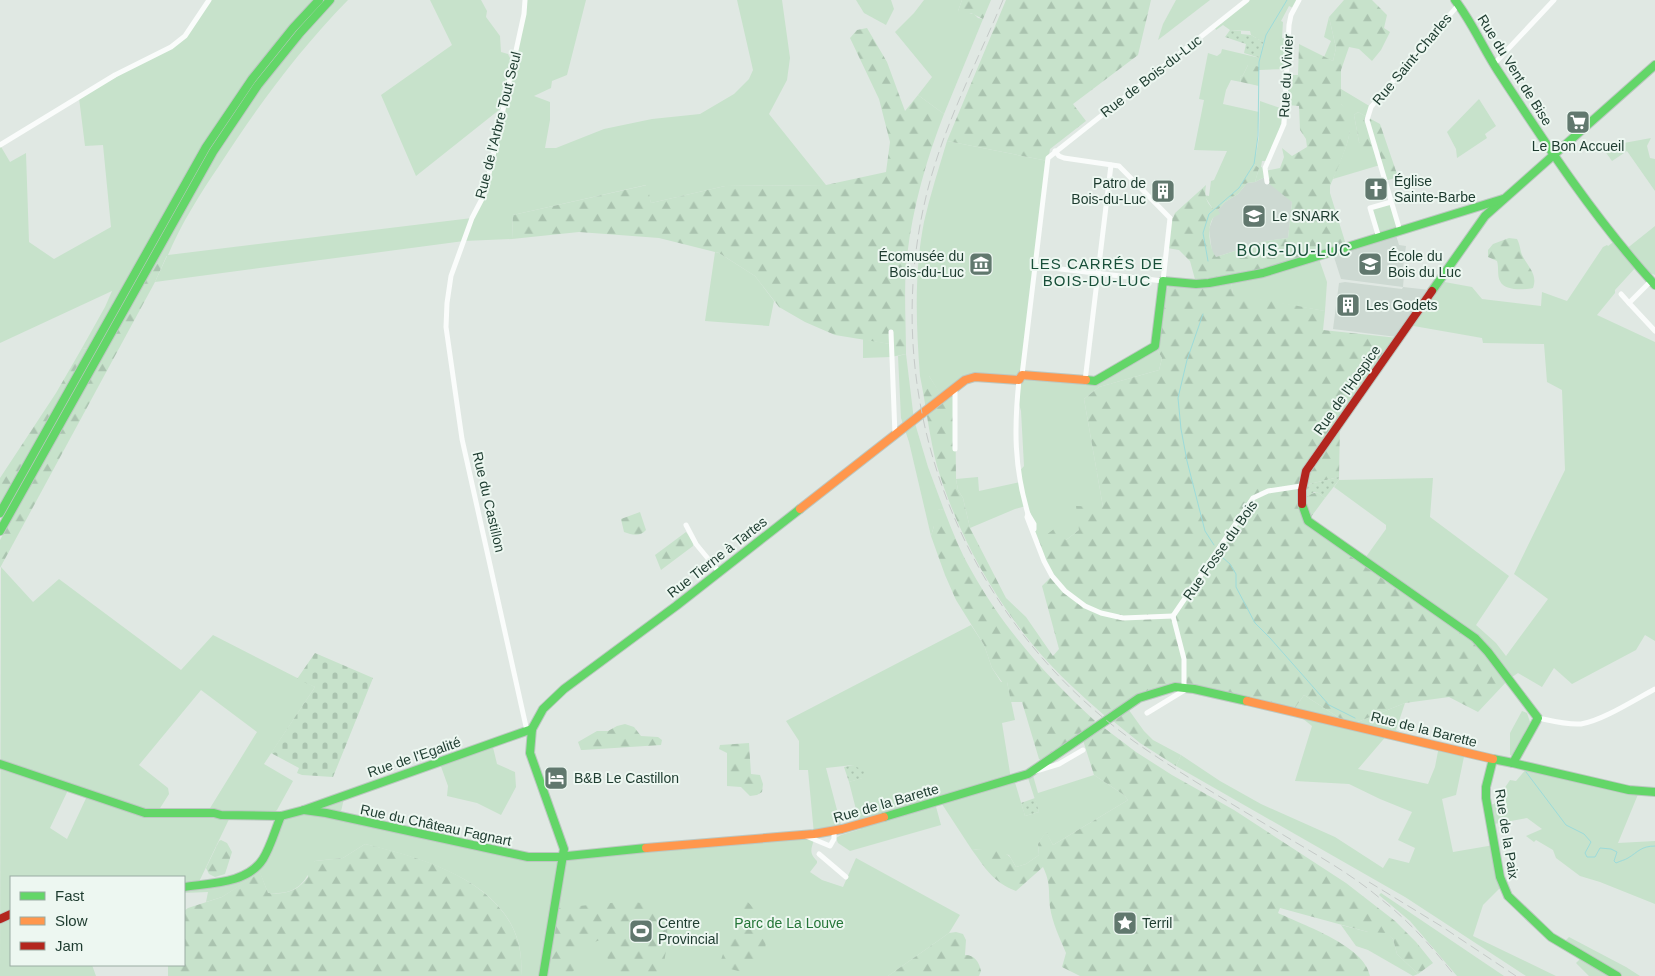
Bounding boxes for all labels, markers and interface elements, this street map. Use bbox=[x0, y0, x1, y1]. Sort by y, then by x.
street label: Rue Saint-Charles bbox=[1369, 10, 1455, 108]
street label: Rue du Vent de Bise bbox=[1474, 12, 1556, 129]
street label: Rue de Bois-du-Luc bbox=[1097, 32, 1205, 120]
street label: Rue du Vivier bbox=[1276, 33, 1296, 118]
street label: Rue de l'Arbre Tout Seul bbox=[472, 50, 524, 200]
supermarket icon: Le Bon Accueil bbox=[1565, 109, 1591, 135]
place label: Le Bon Accueil bbox=[1532, 138, 1624, 154]
place label: Église Sainte-Barbe bbox=[1394, 173, 1476, 205]
place label: Patro de Bois-du-Luc bbox=[1071, 175, 1146, 207]
church icon: Église Sainte-Barbe bbox=[1363, 176, 1389, 202]
building icon: Patro de Bois-du-Luc bbox=[1150, 178, 1176, 204]
school or university icon: Le SNARK bbox=[1241, 203, 1267, 229]
place label: Le SNARK bbox=[1272, 208, 1340, 224]
district label: BOIS-DU-LUC bbox=[1236, 242, 1352, 259]
place label: Écomusée du Bois-du-Luc bbox=[878, 248, 964, 280]
place label: École du Bois du Luc bbox=[1388, 248, 1461, 280]
museum icon: Écomusée du Bois-du-Luc bbox=[968, 251, 994, 277]
school or university icon: École du Bois du Luc bbox=[1357, 251, 1383, 277]
district label: LES CARRÉS DE BOIS-DU-LUC bbox=[1030, 255, 1164, 289]
building icon: Les Godets bbox=[1335, 292, 1361, 318]
place label: Les Godets bbox=[1366, 297, 1438, 313]
street label: Rue de l'Hospice bbox=[1310, 342, 1384, 438]
street label: Rue du Castillon bbox=[470, 450, 508, 554]
street label: Rue Fosse du Bois bbox=[1180, 497, 1260, 603]
street label: Rue Tierne à Tartes bbox=[664, 513, 770, 601]
street label: Rue de la Barette bbox=[1369, 708, 1479, 750]
street label: Rue de l'Egalité bbox=[365, 733, 463, 780]
hotel icon: B&B Le Castillon bbox=[543, 765, 569, 791]
place label: B&B Le Castillon bbox=[574, 770, 679, 786]
street label: Rue de la Barette bbox=[831, 780, 941, 826]
street label: Rue de la Paix bbox=[1492, 788, 1522, 880]
street label: Rue du Château Fagnart bbox=[359, 801, 513, 849]
legend bbox=[10, 876, 185, 966]
text: Fast bbox=[55, 887, 85, 904]
place icon: Terril bbox=[1112, 910, 1138, 936]
text: Slow bbox=[55, 912, 88, 929]
place label: Centre Provincial bbox=[658, 915, 719, 947]
park label: Parc de La Louve bbox=[734, 915, 844, 931]
place label: Terril bbox=[1142, 915, 1172, 931]
sports icon: Centre Provincial bbox=[628, 918, 654, 944]
text: Jam bbox=[55, 937, 83, 954]

